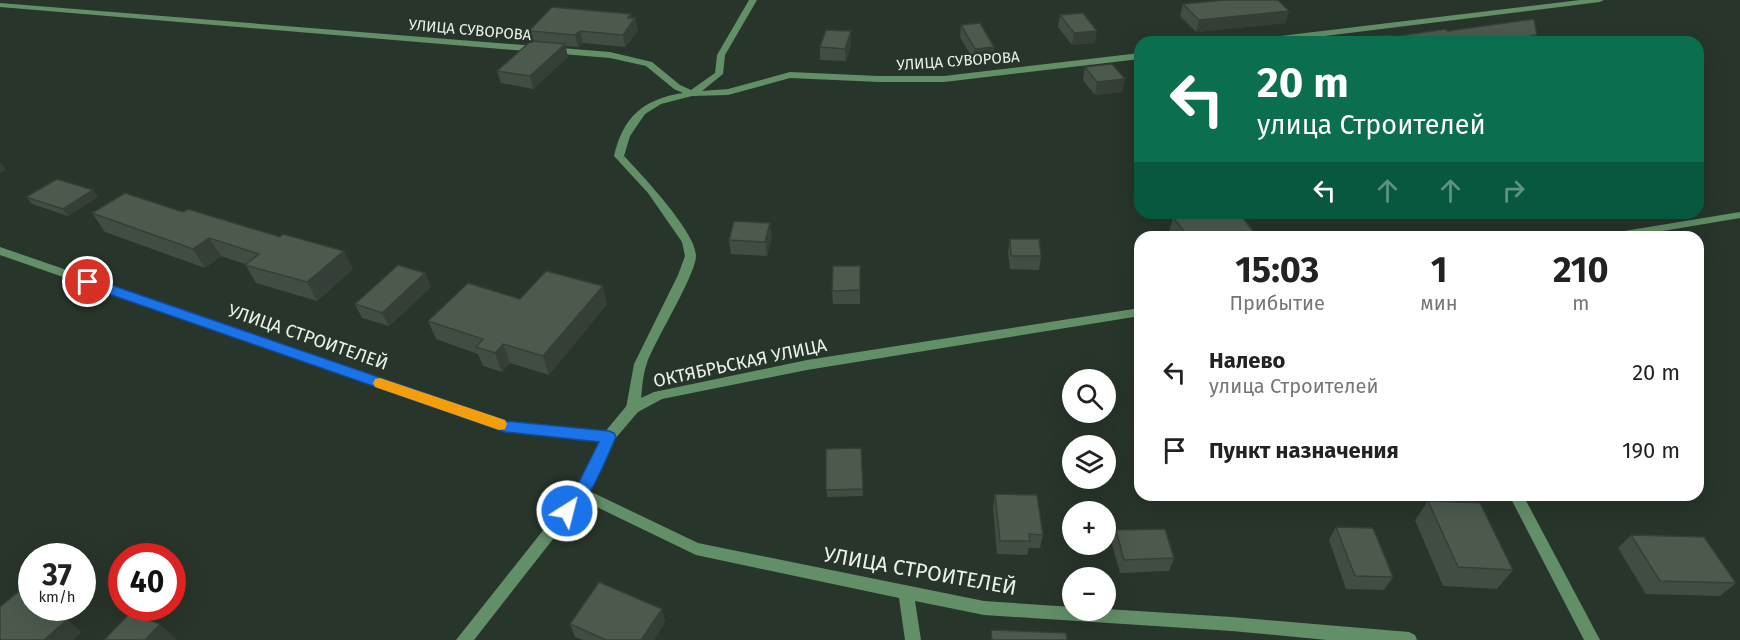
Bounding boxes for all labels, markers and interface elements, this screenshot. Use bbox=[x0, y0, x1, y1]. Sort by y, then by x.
street label: УЛИЦА СУВОРОВА bbox=[408, 16, 532, 44]
street label: УЛИЦА СУВОРОВА bbox=[896, 48, 1020, 74]
text: 20 m bbox=[1257, 58, 1349, 108]
icon: left bbox=[1158, 60, 1236, 138]
text: улица Строителей bbox=[1257, 109, 1486, 141]
icon: left bbox=[1308, 174, 1341, 207]
icon: ahead bbox=[1371, 174, 1404, 207]
icon: ahead bbox=[1434, 174, 1467, 207]
icon: right bbox=[1497, 174, 1530, 207]
text: 15:03 bbox=[1235, 248, 1319, 292]
text: 1 bbox=[1431, 248, 1447, 292]
text: 210 bbox=[1553, 248, 1609, 292]
pin bbox=[62, 256, 113, 307]
icon: arrive bbox=[71, 265, 104, 298]
text: Прибытие bbox=[1229, 291, 1325, 315]
text: мин bbox=[1420, 291, 1458, 315]
text: m bbox=[1572, 291, 1589, 315]
street label: УЛИЦА СТРОИТЕЛЕЙ bbox=[225, 299, 391, 375]
street label: ОКТЯБРЬСКАЯ УЛИЦА bbox=[651, 334, 829, 392]
text: Налево bbox=[1209, 347, 1285, 374]
icon: left bbox=[1158, 356, 1191, 389]
text: 20 m bbox=[1632, 359, 1680, 386]
map controls bbox=[1062, 369, 1116, 621]
button: search bbox=[1062, 369, 1116, 423]
text: улица Строителей bbox=[1209, 374, 1378, 398]
icon: arrive bbox=[1158, 434, 1191, 467]
button: layers bbox=[1062, 435, 1116, 489]
text: Пункт назначения bbox=[1209, 437, 1399, 464]
text: 190 m bbox=[1622, 437, 1680, 464]
position arrow bbox=[535, 479, 599, 543]
button: + bbox=[1062, 501, 1116, 555]
street label: УЛИЦА СТРОИТЕЛЕЙ bbox=[821, 541, 1019, 601]
speed limit sign: 40 bbox=[108, 543, 186, 621]
text: 37 bbox=[42, 557, 72, 593]
button: − bbox=[1062, 567, 1116, 621]
text: km/h bbox=[38, 588, 76, 606]

